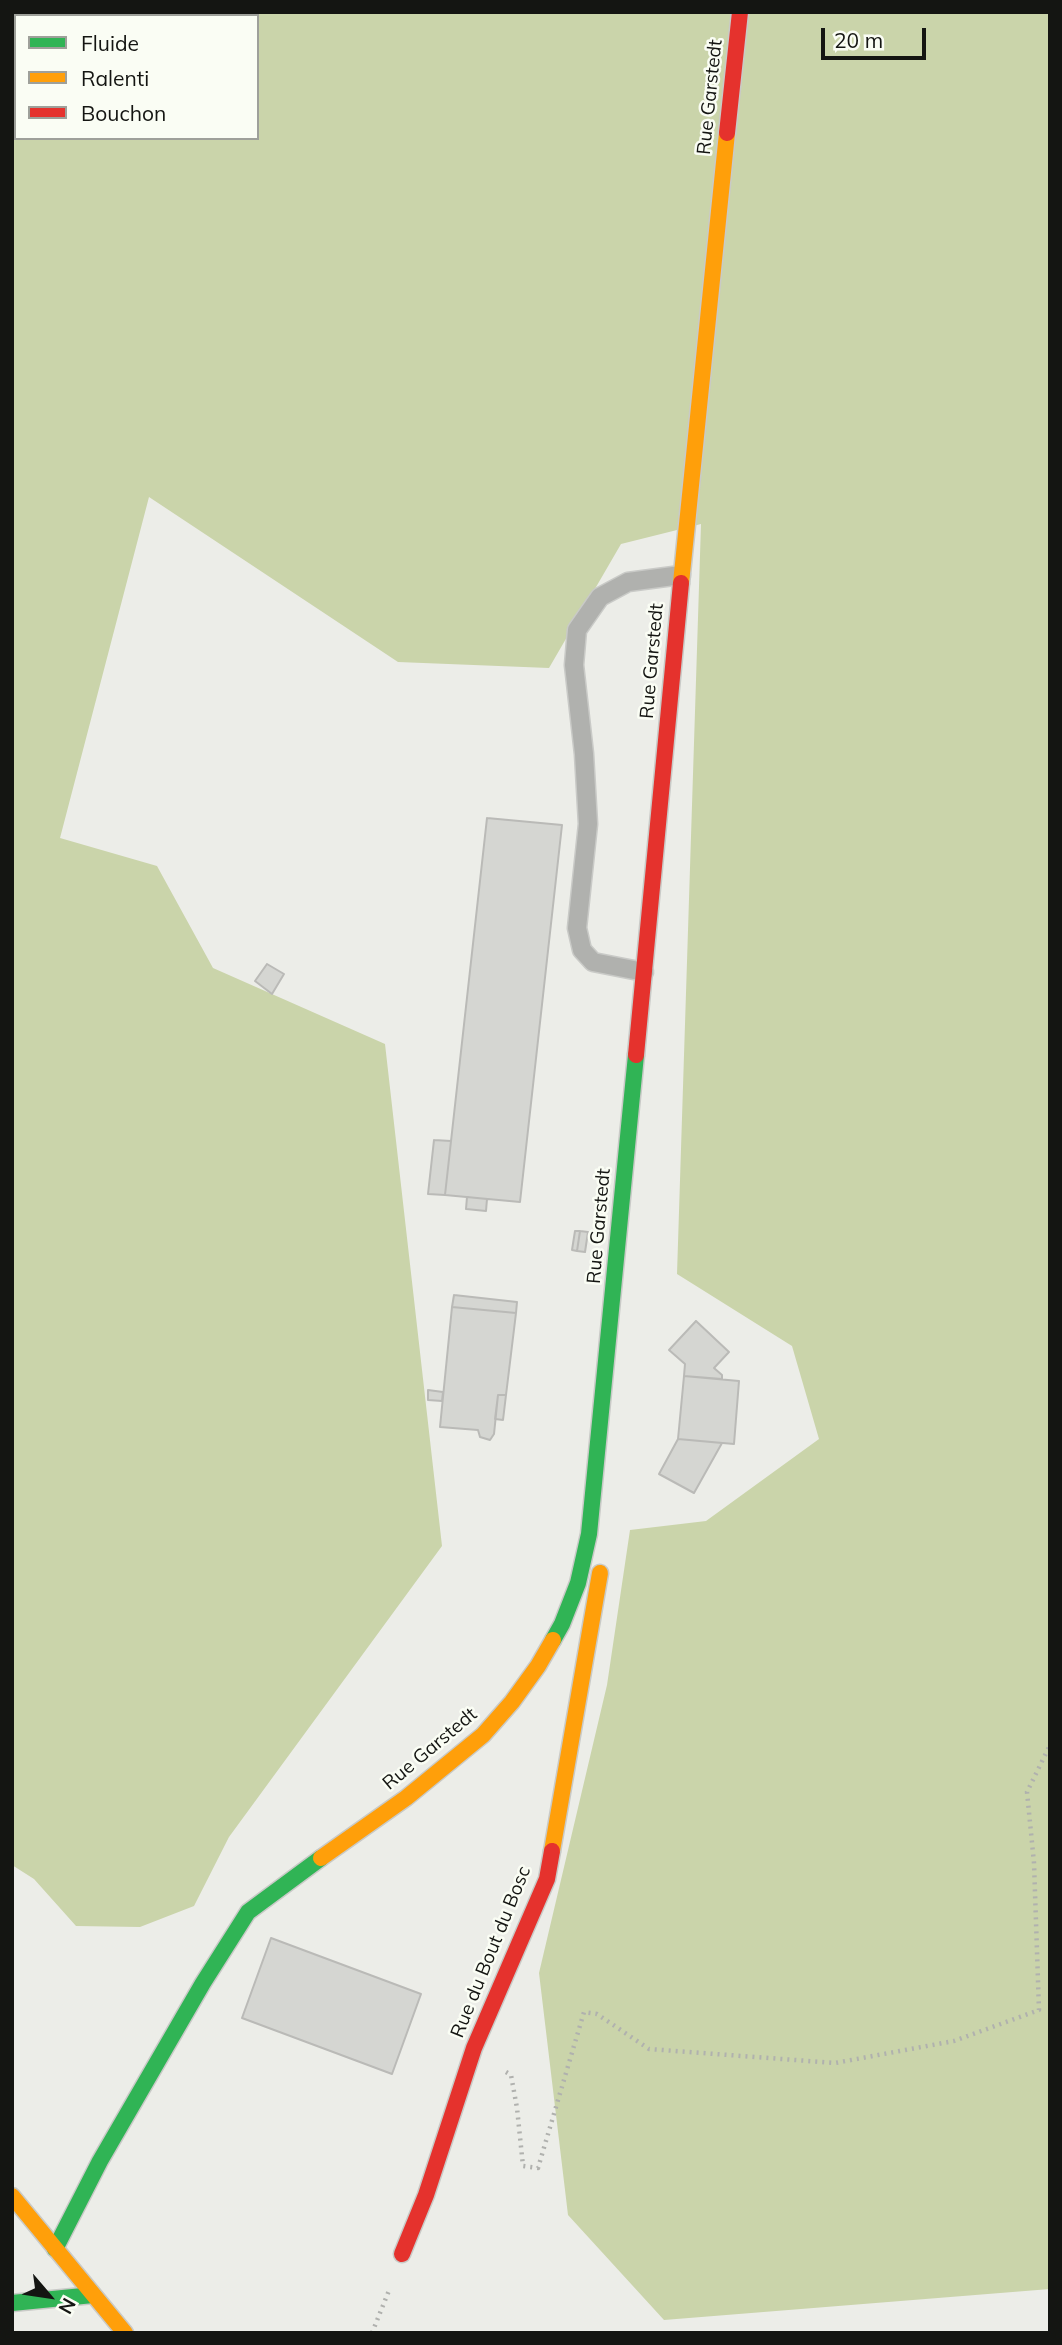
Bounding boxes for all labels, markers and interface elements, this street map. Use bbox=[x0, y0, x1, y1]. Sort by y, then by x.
legend bbox=[14, 14, 259, 140]
scale bar bbox=[824, 14, 929, 58]
text: 20 m bbox=[834, 27, 883, 53]
text: Fluide bbox=[81, 30, 139, 56]
street label: Rue Garstedt bbox=[693, 38, 727, 156]
text: Ralenti bbox=[81, 65, 149, 91]
text: Bouchon bbox=[81, 100, 166, 126]
street label: Rue Garstedt bbox=[636, 602, 668, 720]
street label: Rue Garstedt bbox=[583, 1167, 615, 1285]
street label: Rue Garstedt bbox=[378, 1703, 482, 1795]
street label: Rue du Bout du Bosc bbox=[446, 1863, 536, 2041]
north arrow bbox=[14, 2261, 84, 2331]
text: N bbox=[53, 2294, 81, 2318]

